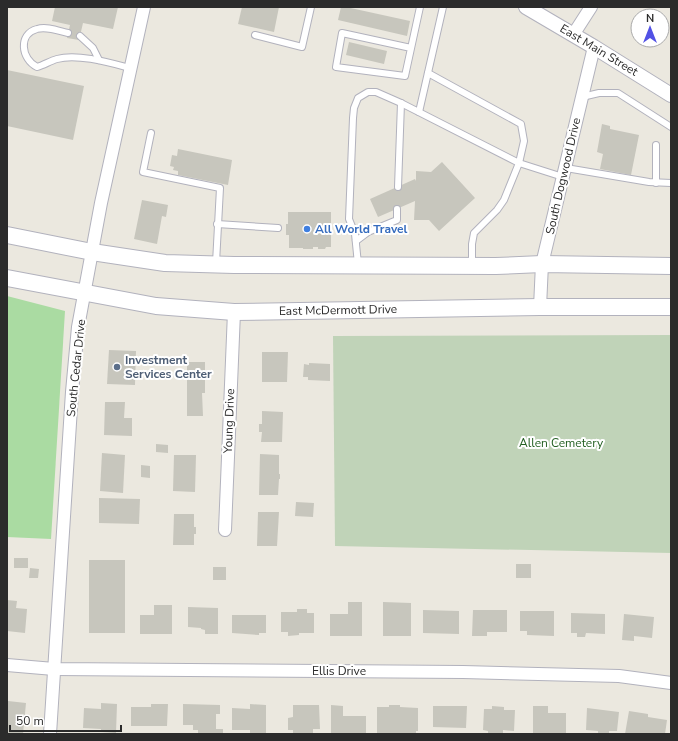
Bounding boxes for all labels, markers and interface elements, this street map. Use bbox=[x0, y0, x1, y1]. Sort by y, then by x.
north arrow bbox=[630, 8, 670, 48]
text: N bbox=[646, 11, 654, 26]
street label: East Main Street bbox=[557, 20, 642, 80]
street label: South Dogwood Drive bbox=[542, 116, 584, 236]
place label: All World Travel bbox=[315, 221, 408, 237]
marker: All World Travel bbox=[302, 224, 312, 234]
street label: East McDermott Drive bbox=[279, 301, 397, 319]
street label: South Cedar Drive bbox=[63, 318, 89, 418]
place label: Investment Services Center bbox=[125, 352, 212, 382]
marker: Investment Services Center bbox=[112, 362, 122, 372]
street label: Young Drive bbox=[220, 388, 238, 455]
park label: Allen Cemetery bbox=[519, 435, 604, 451]
street label: Ellis Drive bbox=[312, 663, 366, 679]
scale bar bbox=[10, 707, 121, 733]
text: 50 m bbox=[16, 713, 44, 729]

